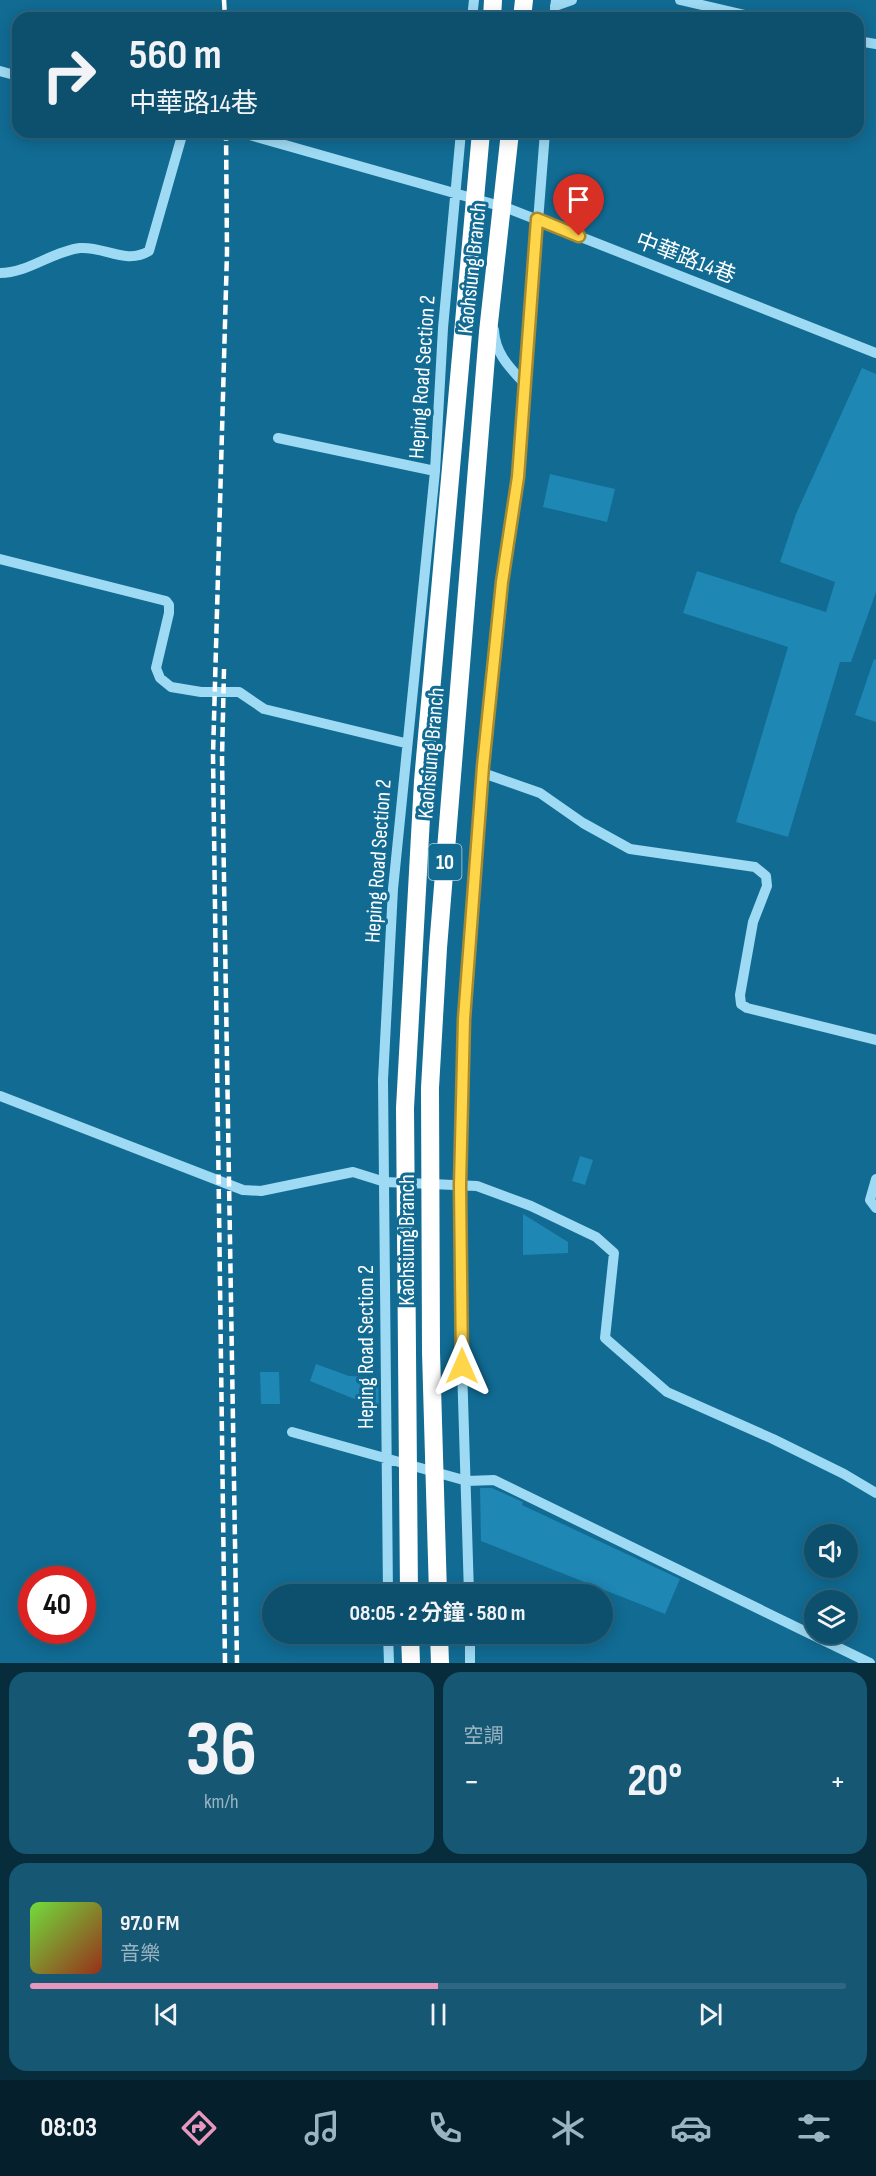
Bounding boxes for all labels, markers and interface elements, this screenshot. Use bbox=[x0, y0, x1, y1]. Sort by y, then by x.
text: 560 m bbox=[129, 30, 222, 81]
icon: right bbox=[30, 36, 108, 114]
text: 中華路14巷 bbox=[129, 88, 258, 120]
pin bbox=[553, 174, 604, 236]
icon: arrive bbox=[562, 183, 595, 216]
street label: Kaohsiung Branch bbox=[452, 201, 493, 335]
street label: 中華路14巷 bbox=[632, 227, 739, 290]
street label: Heping Road Section 2 bbox=[403, 294, 442, 460]
street label: Kaohsiung Branch bbox=[412, 686, 451, 820]
street label: Heping Road Section 2 bbox=[359, 778, 398, 944]
road number: 10 bbox=[428, 844, 462, 880]
street label: Kaohsiung Branch bbox=[394, 1174, 421, 1306]
street label: Heping Road Section 2 bbox=[353, 1265, 380, 1429]
position arrow bbox=[430, 1334, 494, 1398]
map controls bbox=[804, 1524, 858, 1644]
button: sound bbox=[804, 1524, 858, 1578]
speed limit sign: 40 bbox=[18, 1566, 96, 1644]
button: layers bbox=[804, 1590, 858, 1644]
text: 08:05 · 2 分鐘 · 580 m bbox=[350, 1600, 525, 1627]
text: 36 bbox=[185, 1704, 257, 1797]
text: 空調 bbox=[464, 1724, 504, 1748]
text: 20° bbox=[627, 1754, 682, 1809]
text: − bbox=[464, 1762, 480, 1802]
text: + bbox=[830, 1762, 846, 1802]
text: km/h bbox=[204, 1790, 239, 1814]
text: 97.0 FM bbox=[120, 1910, 180, 1937]
text: 音樂 bbox=[120, 1942, 160, 1966]
icon: previous bbox=[150, 1998, 183, 2031]
icon: pause bbox=[422, 1998, 455, 2031]
icon: next bbox=[694, 1998, 727, 2031]
icon: directions bbox=[178, 2107, 220, 2149]
icon: music bbox=[301, 2107, 343, 2149]
icon: phone bbox=[424, 2107, 466, 2149]
icon: climate bbox=[547, 2107, 589, 2149]
icon: car bbox=[670, 2107, 712, 2149]
icon: filters bbox=[793, 2107, 835, 2149]
text: 08:03 bbox=[41, 2112, 97, 2144]

